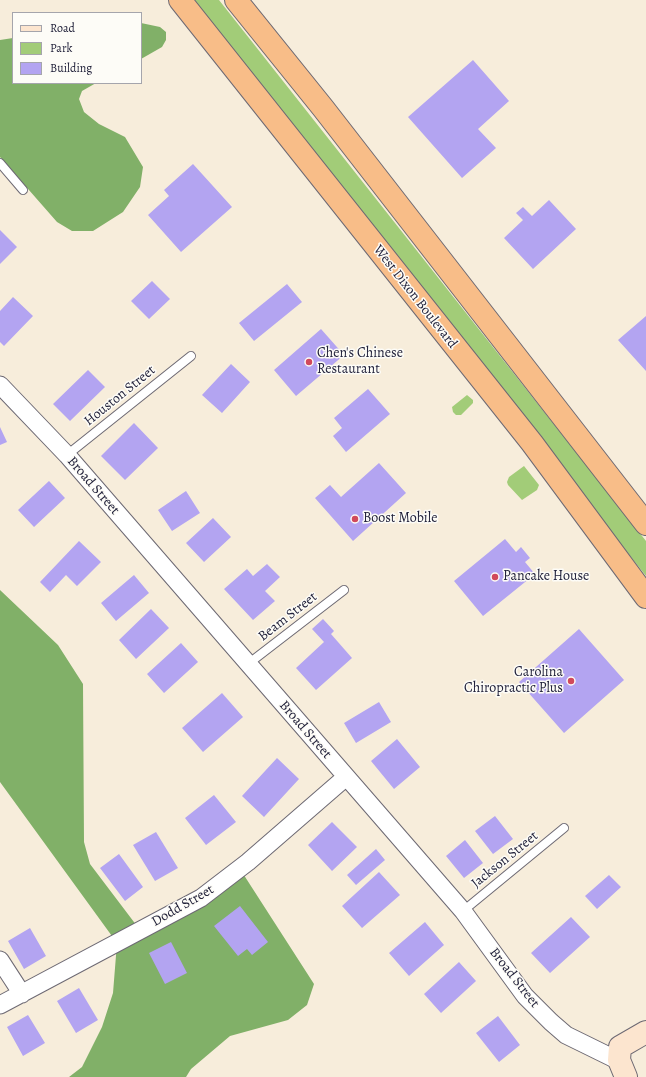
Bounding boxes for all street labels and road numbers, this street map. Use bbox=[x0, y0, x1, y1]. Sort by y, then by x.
street label: West Dixon Boulevard bbox=[369, 242, 461, 352]
street label: Houston Street bbox=[81, 362, 159, 430]
street label: Broad Street bbox=[63, 453, 123, 519]
street label: Beam Street bbox=[255, 589, 321, 645]
street label: Broad Street bbox=[275, 697, 335, 763]
street label: Jackson Street bbox=[468, 828, 542, 892]
street label: Dodd Street bbox=[149, 881, 217, 931]
street label: Broad Street bbox=[485, 945, 543, 1011]

